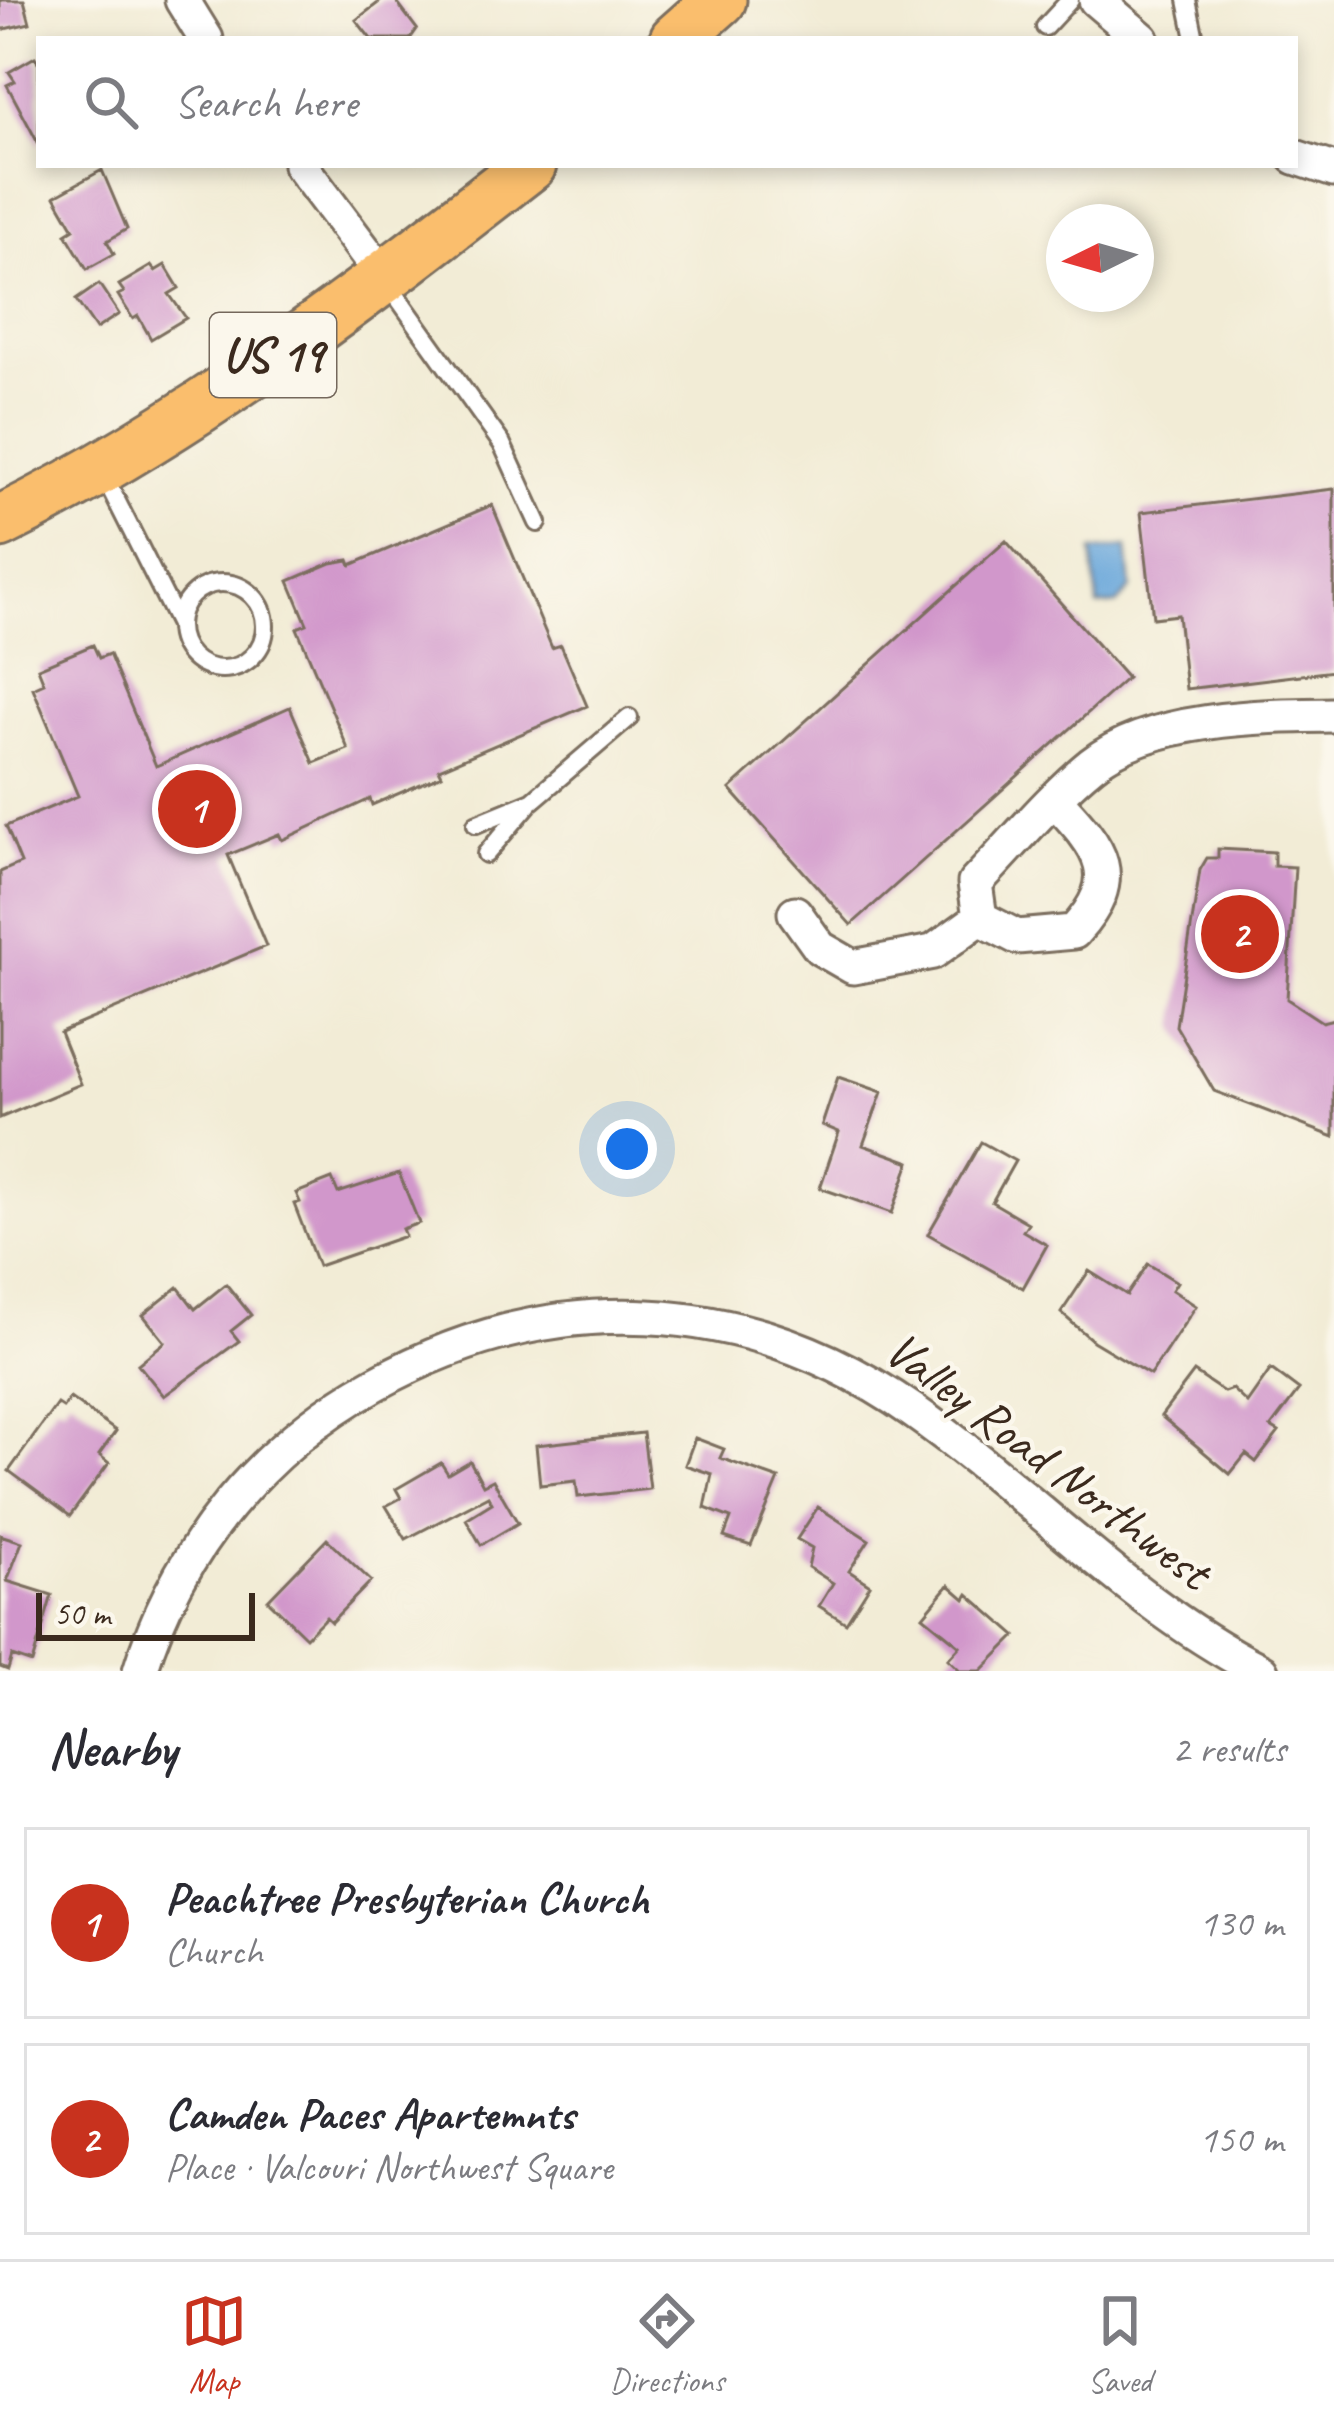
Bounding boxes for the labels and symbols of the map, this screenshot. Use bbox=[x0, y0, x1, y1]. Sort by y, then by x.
north arrow bbox=[1046, 204, 1154, 312]
road number: US 19 bbox=[210, 313, 336, 397]
pin: 1 bbox=[158, 764, 236, 854]
pin: 2 bbox=[1201, 889, 1279, 979]
your location bbox=[597, 1119, 657, 1179]
street label: Valley Road Northwest bbox=[873, 1317, 1227, 1606]
scale bar bbox=[36, 1587, 255, 1640]

